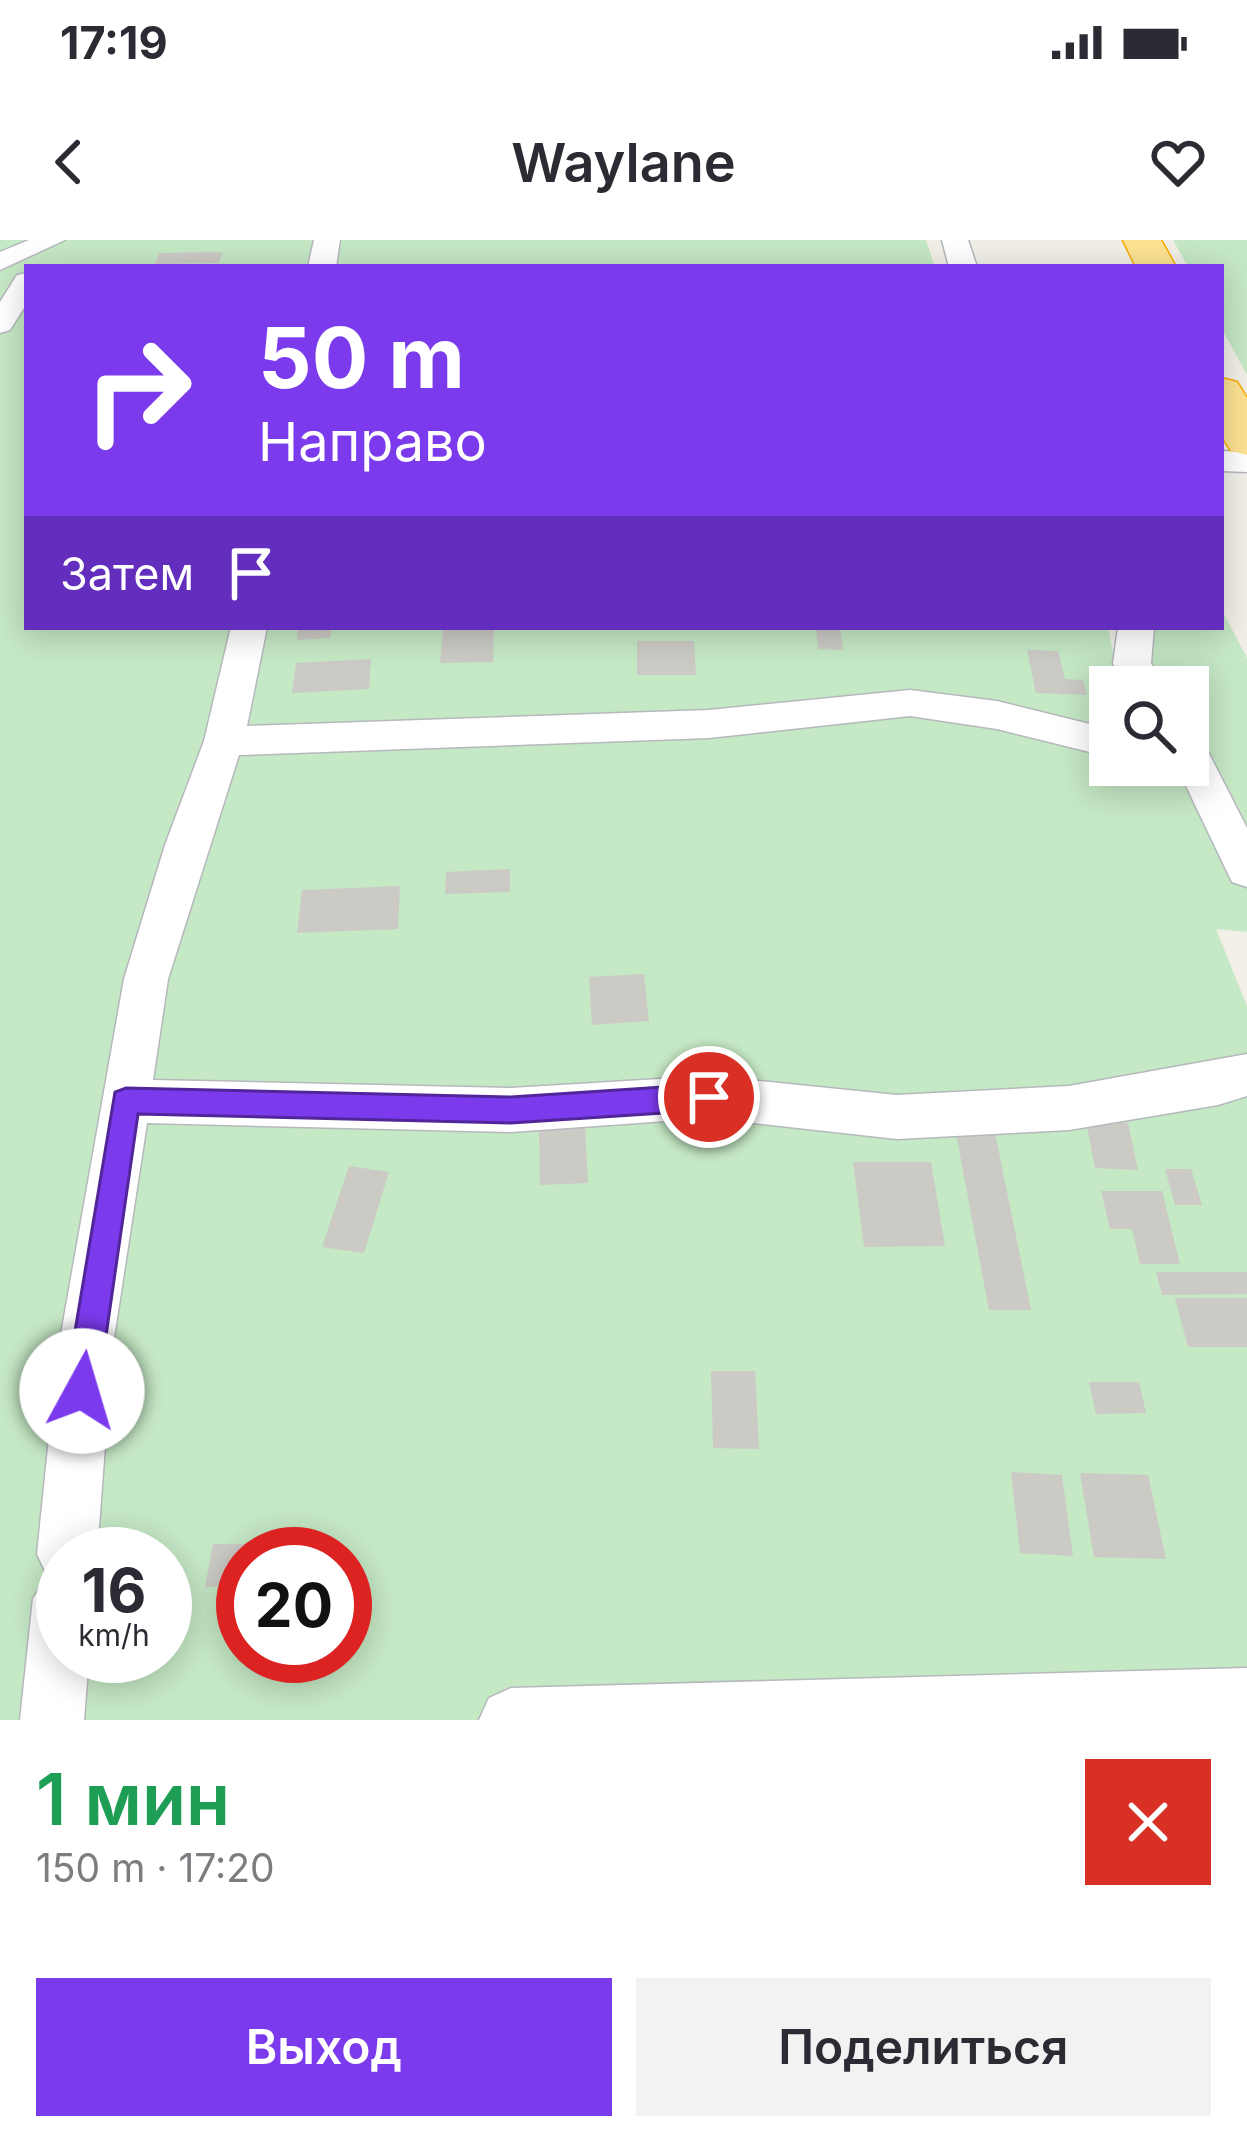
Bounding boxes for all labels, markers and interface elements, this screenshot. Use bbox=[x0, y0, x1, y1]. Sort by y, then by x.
text: 17:19 bbox=[60, 15, 168, 70]
icon: back bbox=[36, 129, 102, 195]
icon: heart bbox=[1145, 129, 1211, 195]
text: Waylane bbox=[511, 130, 736, 195]
text: 50 m bbox=[258, 307, 465, 408]
icon: right bbox=[60, 312, 216, 468]
text: Направо bbox=[258, 409, 487, 474]
icon: arrive bbox=[218, 540, 284, 606]
text: Затем bbox=[60, 546, 194, 601]
map controls bbox=[1089, 666, 1209, 786]
button: search bbox=[1089, 666, 1209, 786]
pin bbox=[658, 1046, 760, 1148]
icon: arrive bbox=[676, 1064, 742, 1130]
position arrow bbox=[19, 1328, 145, 1454]
speed limit sign: 20 bbox=[216, 1527, 372, 1683]
text: 16 bbox=[82, 1554, 146, 1626]
text: km/h bbox=[78, 1617, 150, 1653]
text: 1 мин bbox=[36, 1755, 230, 1842]
button: close bbox=[1085, 1759, 1211, 1885]
text: 150 m · 17:20 bbox=[36, 1844, 275, 1891]
button: Выход bbox=[36, 1978, 612, 2116]
button: Поделиться bbox=[636, 1978, 1211, 2116]

